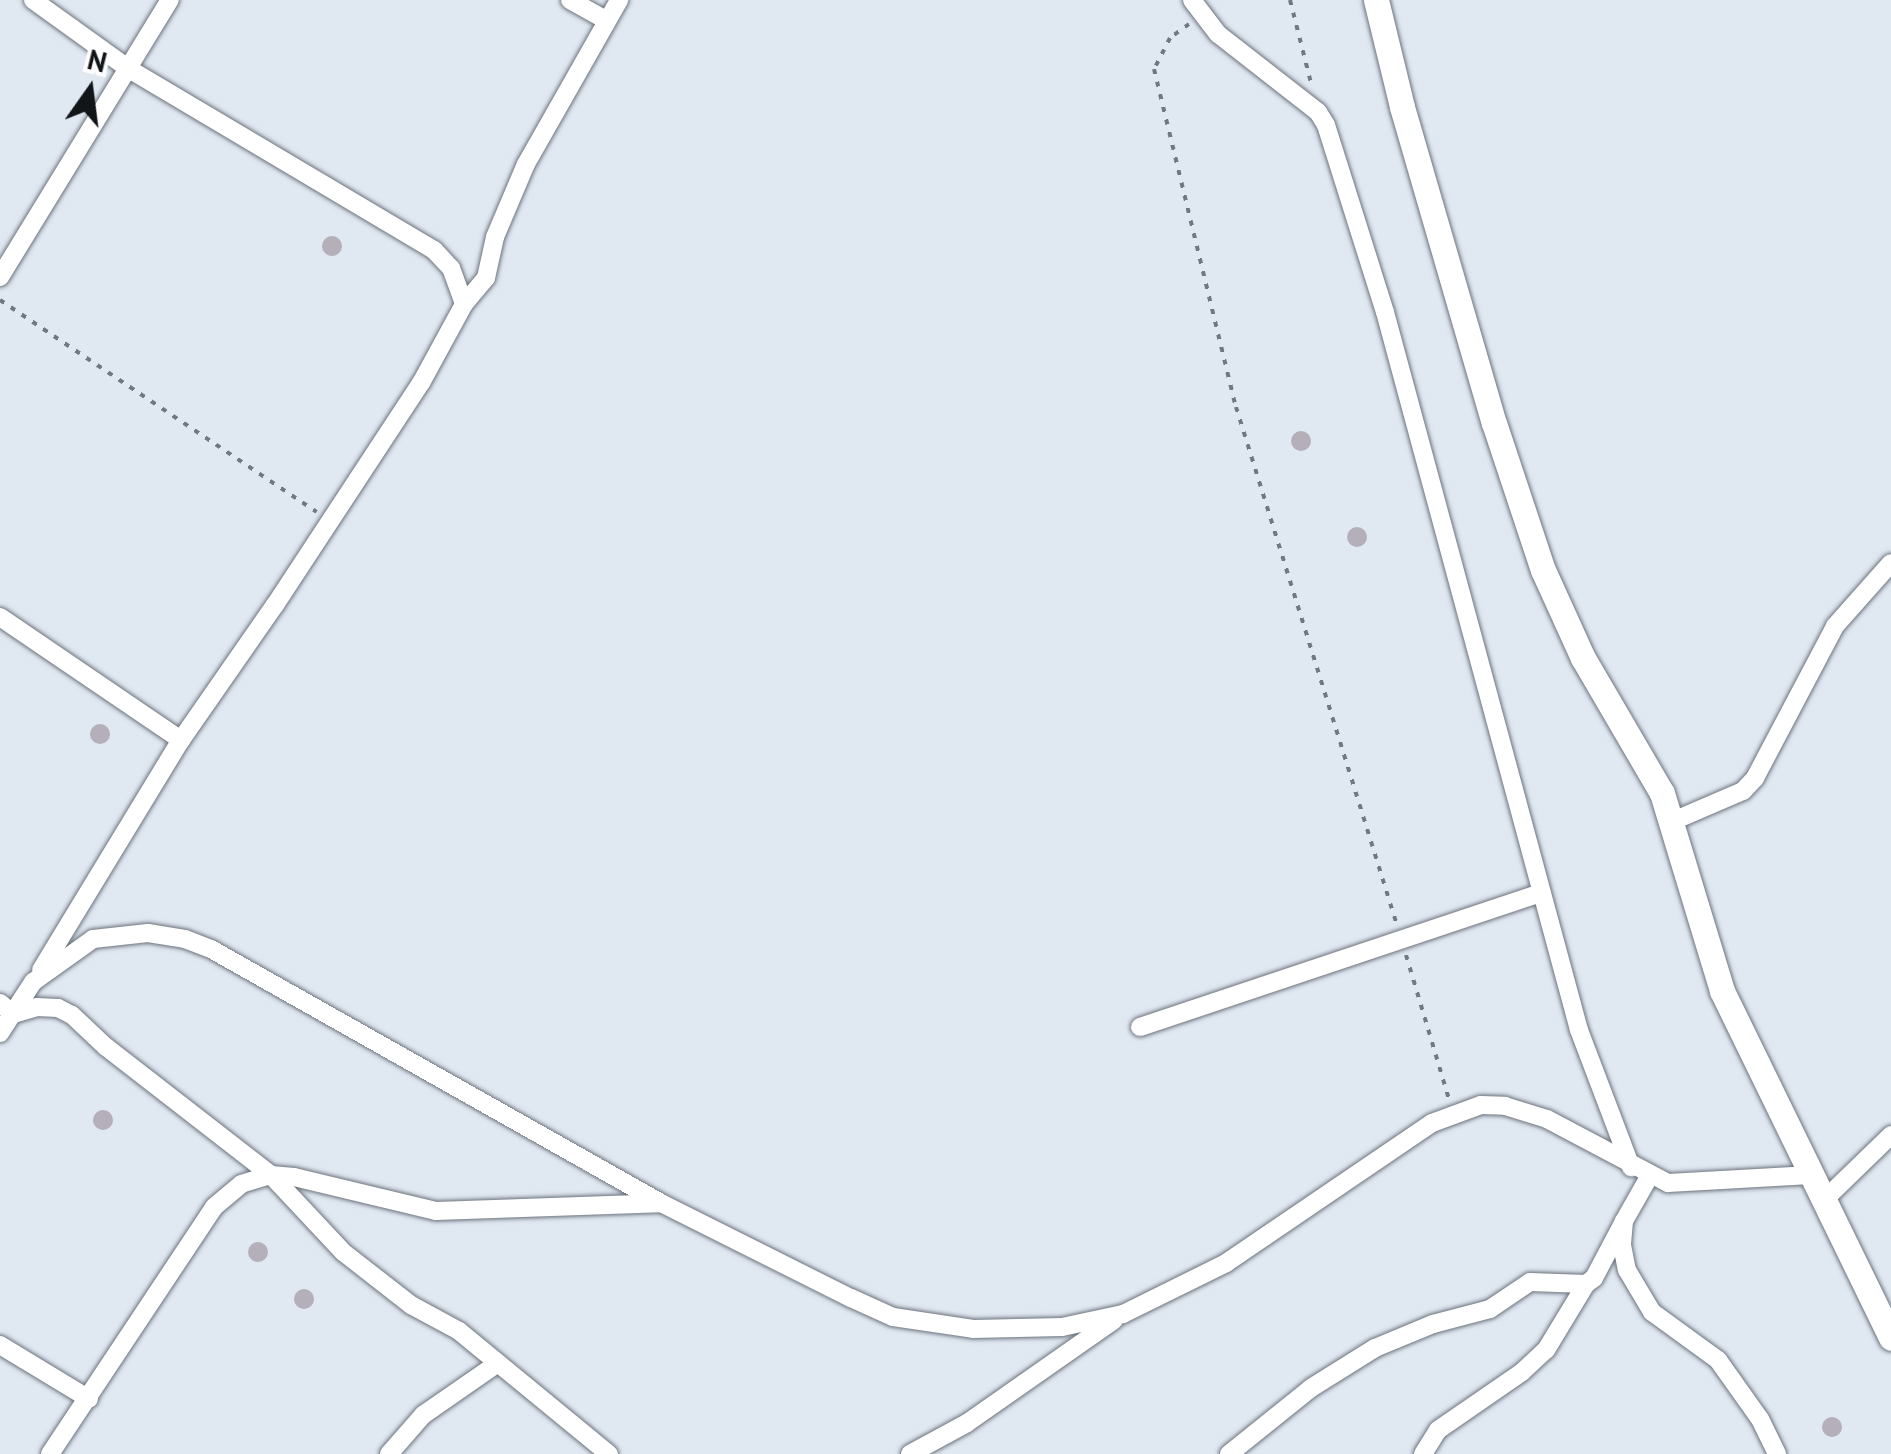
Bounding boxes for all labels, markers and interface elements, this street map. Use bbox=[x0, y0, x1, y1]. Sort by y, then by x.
north arrow bbox=[40, 40, 140, 140]
text: N bbox=[84, 40, 111, 81]

